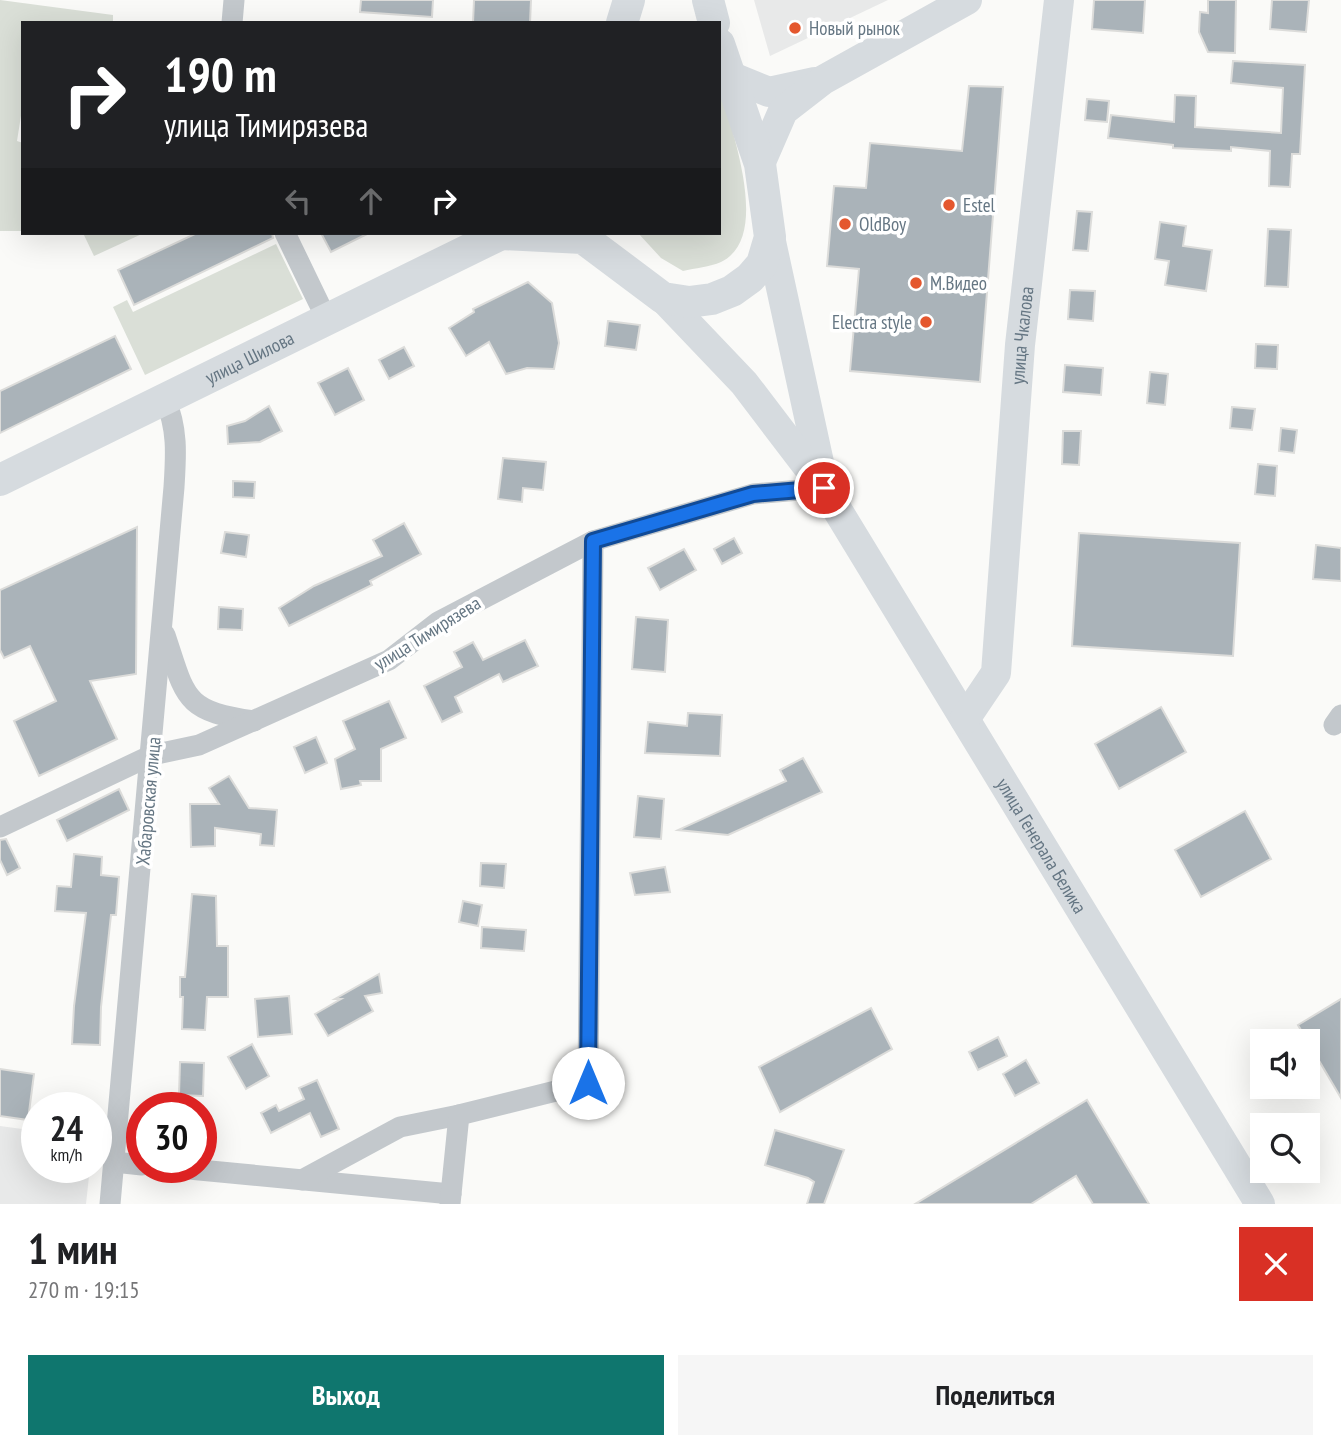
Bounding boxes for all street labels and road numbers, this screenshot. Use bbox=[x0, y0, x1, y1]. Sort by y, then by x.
street label: улица Чкалова bbox=[1005, 285, 1039, 385]
street label: улица Шилова bbox=[201, 326, 298, 389]
street label: улица Тимирязева bbox=[369, 591, 485, 675]
street label: Хабаровская улица bbox=[130, 736, 166, 866]
street label: улица Генерала Белика bbox=[991, 773, 1092, 918]

